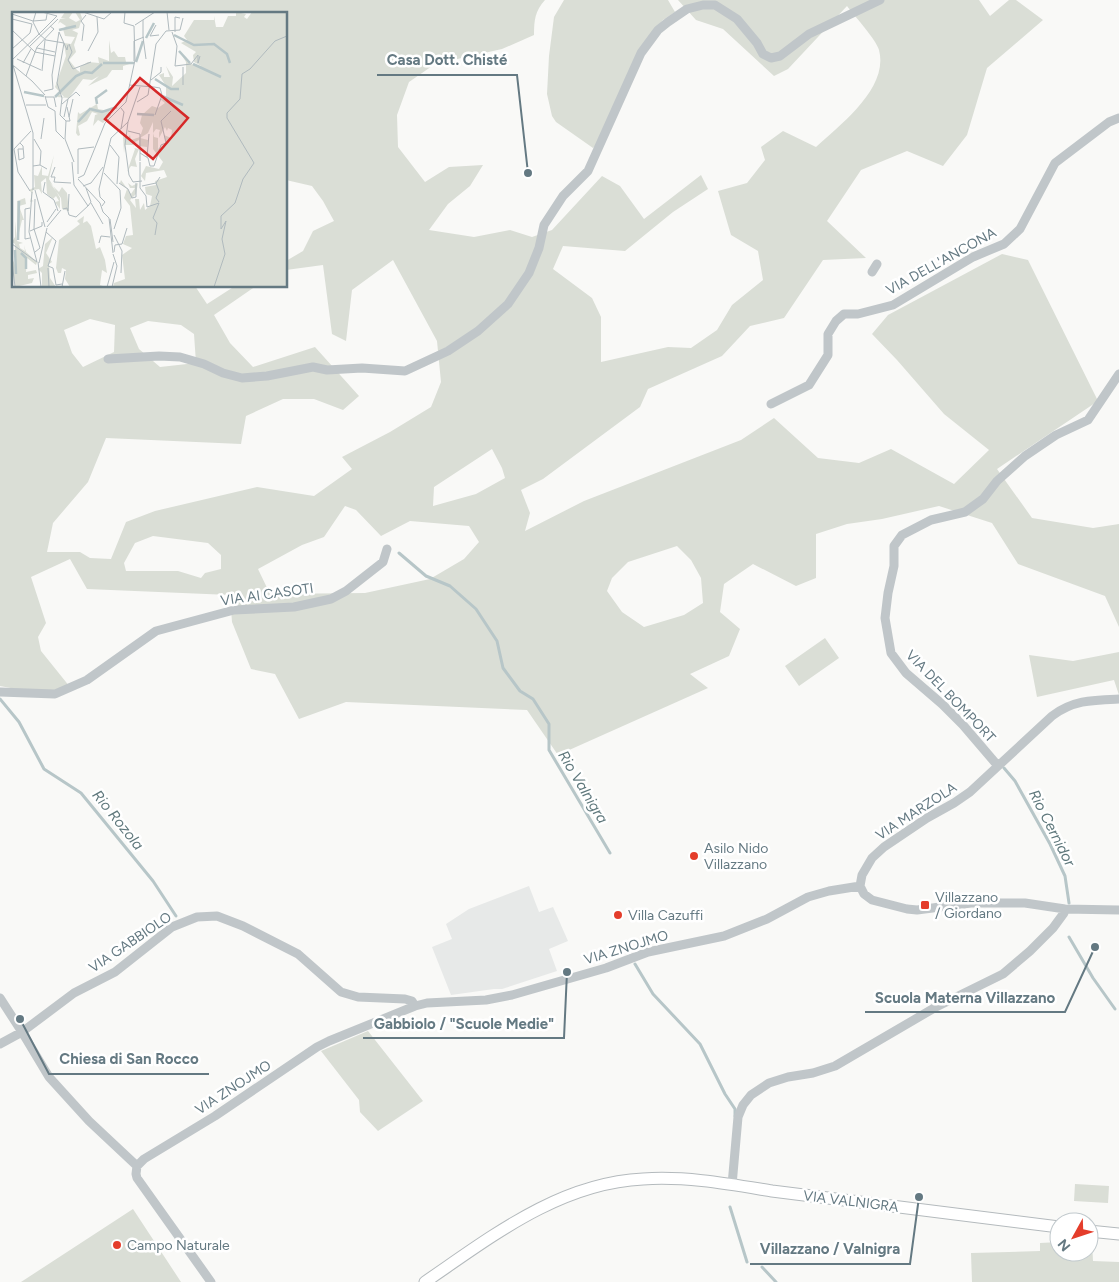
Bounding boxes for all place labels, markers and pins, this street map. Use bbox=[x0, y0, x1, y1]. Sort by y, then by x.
callout: Casa Dott. Chisté bbox=[377, 45, 517, 75]
place label: Asilo Nido Villazzano bbox=[704, 840, 768, 873]
marker: Asilo Nido Villazzano bbox=[688, 850, 700, 862]
place label: Villazzano / Giordano bbox=[935, 889, 1002, 922]
marker: Villazzano / Giordano bbox=[919, 899, 931, 911]
place label: Villa Cazuffi bbox=[628, 907, 703, 924]
marker: Villa Cazuffi bbox=[612, 909, 624, 921]
callout: Scuola Materna Villazzano bbox=[865, 982, 1065, 1012]
callout: Gabbiolo / "Scuole Medie" bbox=[363, 1008, 564, 1038]
callout: Chiesa di San Rocco bbox=[49, 1044, 209, 1074]
callout: Villazzano / Valnigra bbox=[750, 1234, 910, 1264]
place label: Campo Naturale bbox=[127, 1237, 230, 1254]
marker: Campo Naturale bbox=[111, 1239, 123, 1251]

